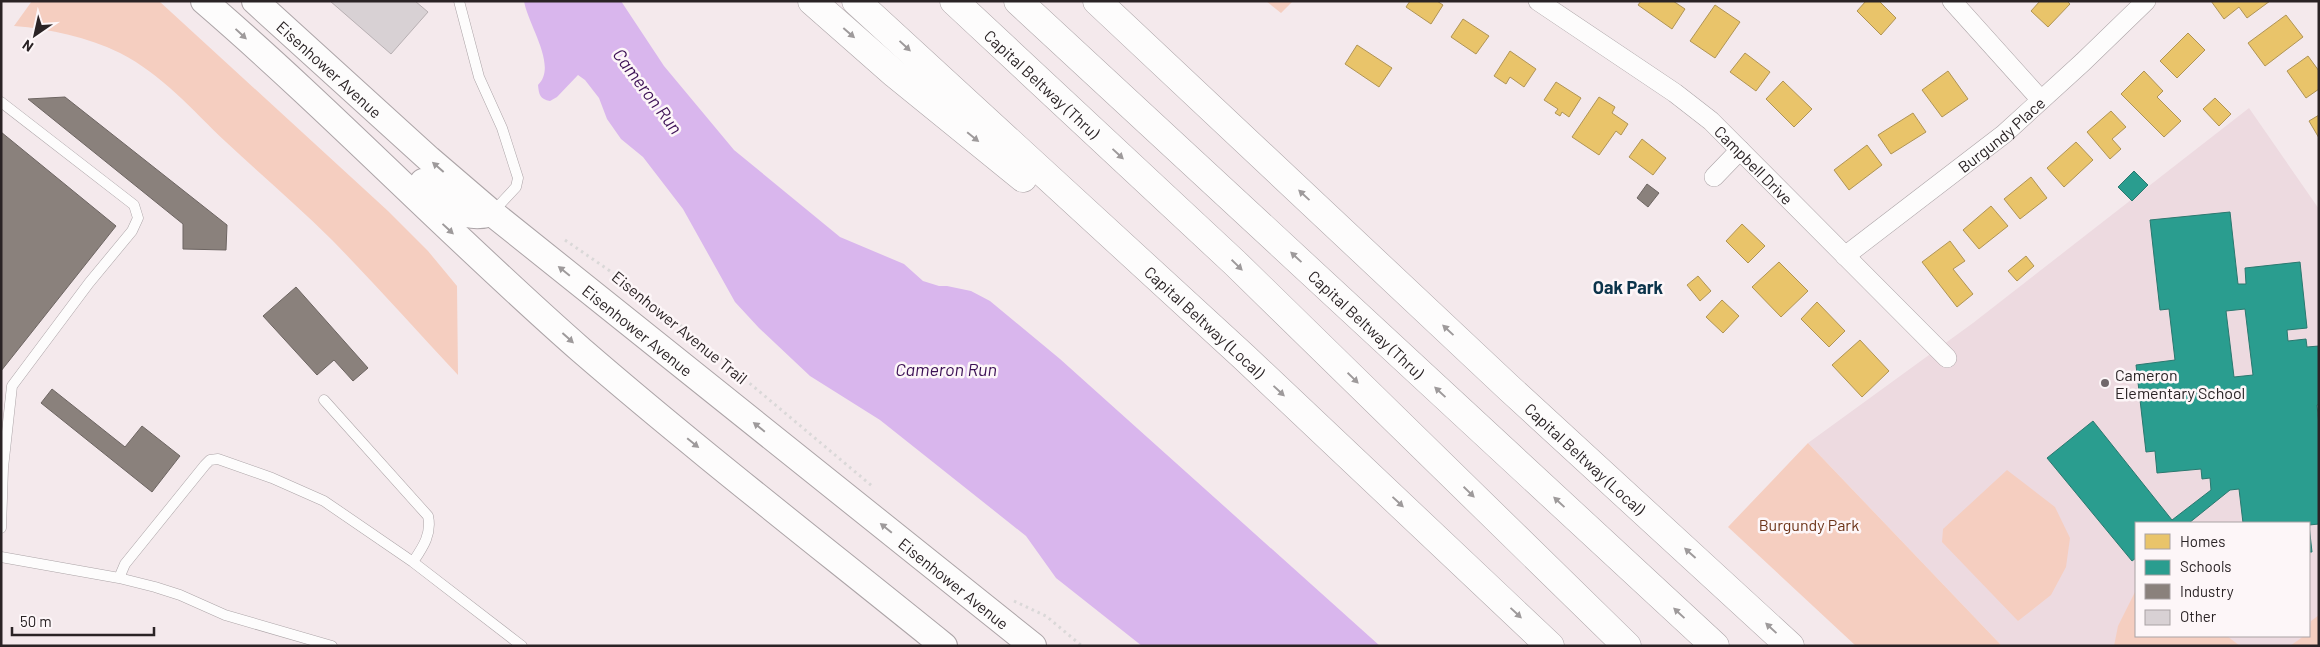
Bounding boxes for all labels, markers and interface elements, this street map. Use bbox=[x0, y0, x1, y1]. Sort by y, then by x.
north arrow bbox=[10, 10, 60, 60]
street label: Eisenhower Avenue bbox=[273, 16, 386, 121]
street label: Capital Beltway (Thru) bbox=[981, 25, 1105, 142]
one-way arrow bbox=[234, 28, 246, 40]
one-way arrow bbox=[842, 28, 855, 39]
text: N bbox=[19, 37, 36, 56]
one-way arrow bbox=[898, 40, 910, 52]
water label: Cameron Run bbox=[609, 44, 687, 138]
street label: Burgundy Place bbox=[1954, 92, 2048, 176]
street label: Campbell Drive bbox=[1711, 121, 1797, 208]
one-way arrow bbox=[966, 132, 979, 143]
one-way arrow bbox=[1111, 148, 1123, 160]
one-way arrow bbox=[432, 162, 445, 173]
one-way arrow bbox=[1298, 189, 1310, 201]
one-way arrow bbox=[442, 223, 454, 235]
one-way arrow bbox=[1290, 251, 1302, 263]
one-way arrow bbox=[1230, 259, 1242, 271]
street label: Capital Beltway (Local) bbox=[1141, 262, 1270, 382]
one-way arrow bbox=[557, 265, 570, 276]
street label: Capital Beltway (Thru) bbox=[1305, 266, 1429, 382]
street label: Eisenhower Avenue Trail bbox=[609, 267, 751, 387]
district label: Oak Park bbox=[1593, 276, 1664, 298]
street label: Eisenhower Avenue bbox=[579, 280, 697, 380]
one-way arrow bbox=[1442, 324, 1454, 336]
one-way arrow bbox=[562, 333, 575, 344]
water label: Cameron Run bbox=[895, 358, 997, 380]
place label: Cameron Elementary School bbox=[2115, 365, 2245, 402]
one-way arrow bbox=[1346, 372, 1358, 384]
marker: Cameron Elementary School bbox=[2099, 377, 2111, 389]
one-way arrow bbox=[1273, 385, 1285, 397]
one-way arrow bbox=[1435, 386, 1447, 398]
street label: Capital Beltway (Local) bbox=[1521, 398, 1650, 519]
one-way arrow bbox=[753, 421, 766, 432]
one-way arrow bbox=[686, 438, 699, 449]
one-way arrow bbox=[1463, 486, 1475, 498]
one-way arrow bbox=[1391, 496, 1403, 508]
one-way arrow bbox=[1554, 496, 1566, 508]
park label: Burgundy Park bbox=[1759, 515, 1859, 534]
legend bbox=[2135, 522, 2310, 637]
one-way arrow bbox=[879, 523, 893, 533]
text: Homes bbox=[2180, 532, 2225, 550]
street label: Eisenhower Avenue bbox=[895, 533, 1013, 633]
one-way arrow bbox=[1683, 548, 1696, 559]
text: Schools bbox=[2180, 557, 2232, 575]
text: Industry bbox=[2180, 582, 2234, 600]
scale bar bbox=[12, 604, 155, 636]
one-way arrow bbox=[1510, 607, 1522, 619]
one-way arrow bbox=[1673, 607, 1685, 619]
text: Other bbox=[2180, 607, 2217, 625]
text: 50 m bbox=[20, 612, 52, 630]
one-way arrow bbox=[1765, 622, 1777, 634]

